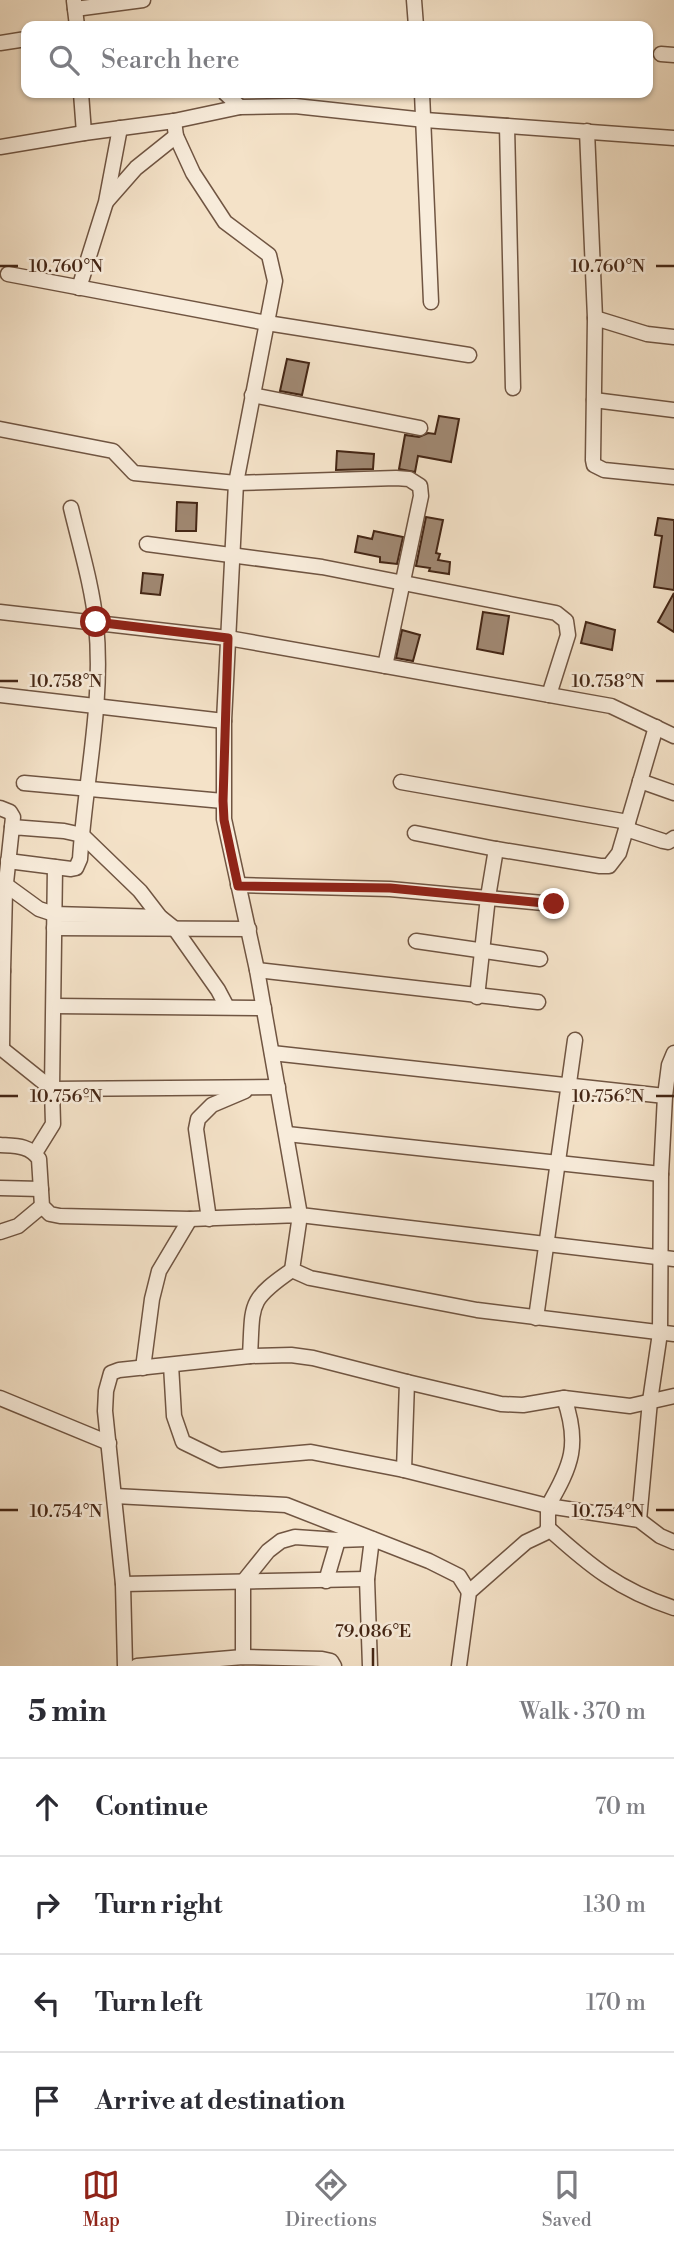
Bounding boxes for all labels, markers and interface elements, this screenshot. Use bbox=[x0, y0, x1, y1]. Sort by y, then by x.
search box bbox=[21, 21, 653, 98]
icon: search bbox=[45, 41, 83, 79]
text: Search here bbox=[101, 44, 240, 76]
text: 10.760°N bbox=[29, 255, 104, 278]
text: 10.760°N bbox=[571, 255, 646, 278]
route start bbox=[80, 606, 111, 637]
text: 10.758°N bbox=[30, 670, 103, 693]
text: 10.758°N bbox=[572, 670, 645, 693]
route end bbox=[538, 888, 569, 919]
text: 10.756°N bbox=[30, 1085, 103, 1108]
text: 10.756°N bbox=[572, 1085, 645, 1108]
text: 10.754°N bbox=[30, 1500, 103, 1523]
text: 10.754°N bbox=[572, 1500, 645, 1523]
text: 79.086°E bbox=[335, 1620, 411, 1643]
text: 5 min bbox=[28, 1693, 107, 1731]
text: Walk · 370 m bbox=[519, 1698, 646, 1726]
icon: ahead bbox=[28, 1788, 66, 1826]
text: Continue bbox=[95, 1791, 208, 1823]
text: 70 m bbox=[595, 1793, 646, 1821]
icon: right bbox=[28, 1886, 66, 1924]
text: Turn right bbox=[95, 1889, 223, 1921]
text: 130 m bbox=[583, 1891, 646, 1919]
icon: left bbox=[28, 1984, 66, 2022]
text: Turn left bbox=[95, 1987, 203, 2019]
text: 170 m bbox=[586, 1989, 646, 2017]
icon: arrive bbox=[28, 2082, 66, 2120]
text: Arrive at destination bbox=[95, 2085, 345, 2117]
tab: Map bbox=[82, 2166, 120, 2232]
tab: Directions bbox=[285, 2166, 377, 2232]
tab: Saved bbox=[542, 2166, 592, 2232]

